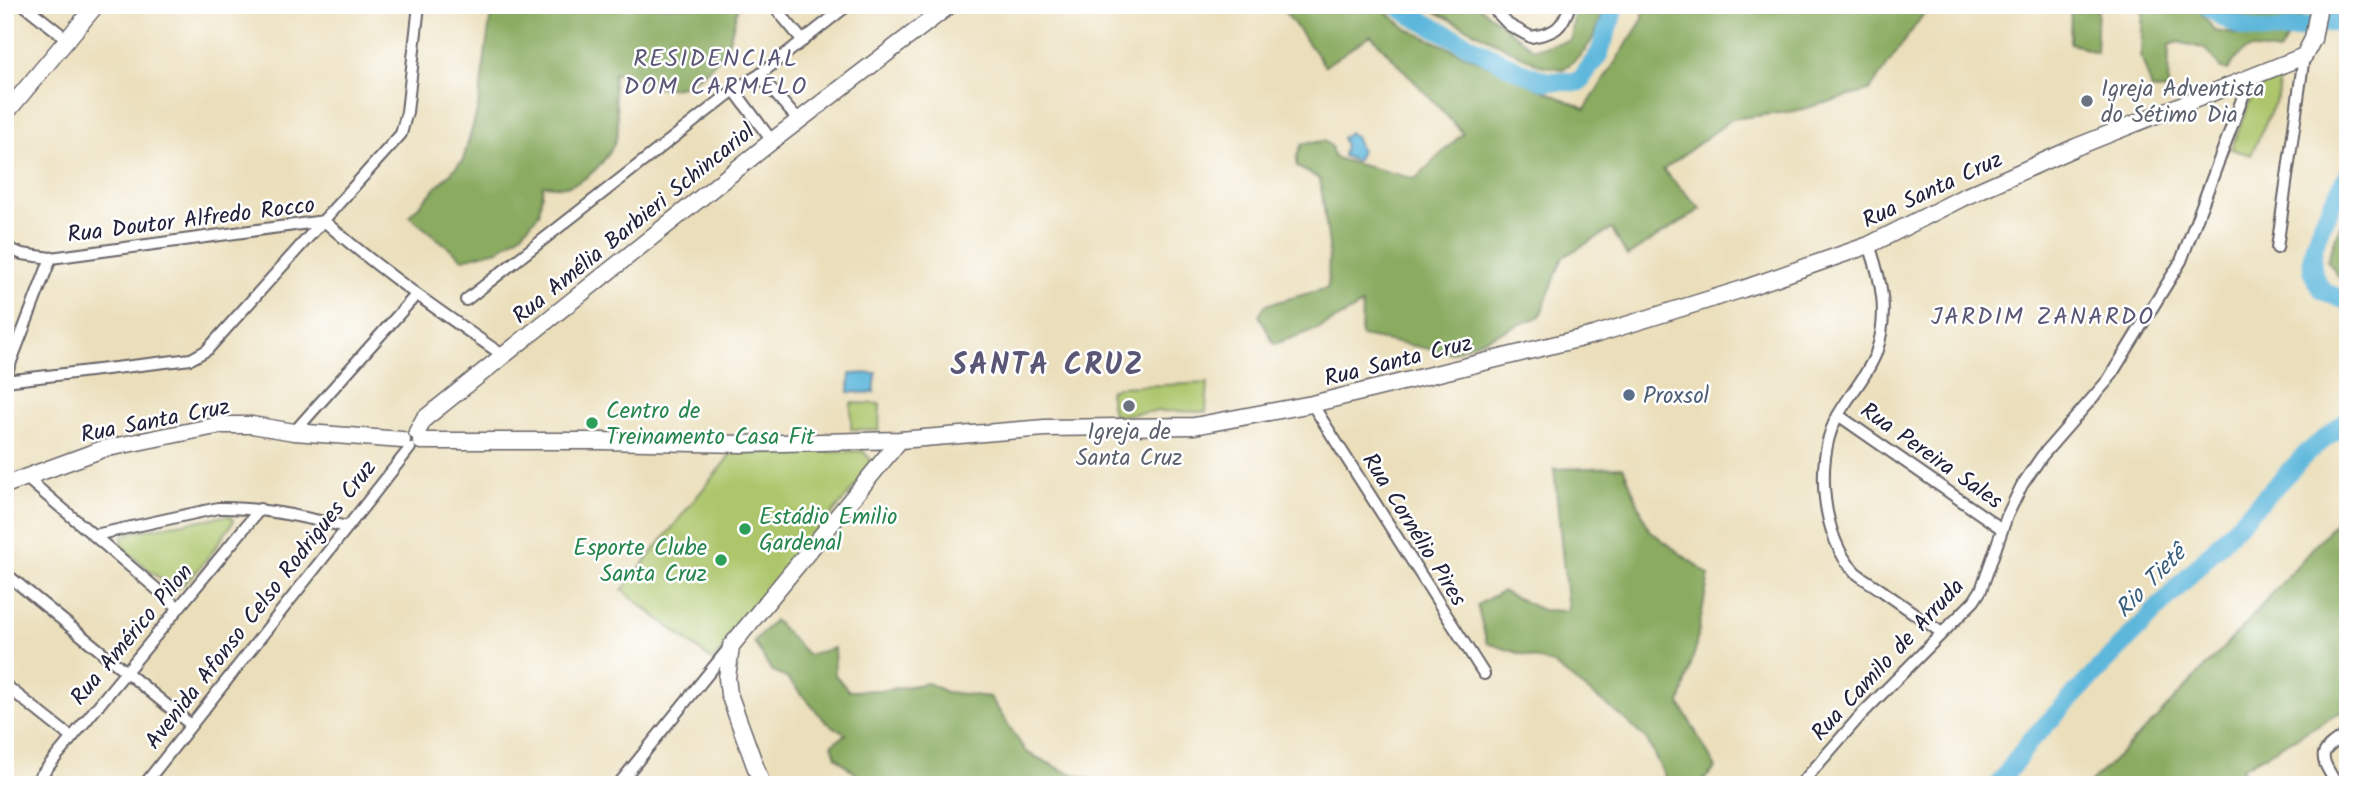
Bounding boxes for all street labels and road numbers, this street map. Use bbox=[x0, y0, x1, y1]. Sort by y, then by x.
street label: Rua Amélia Barbieri Schincariol bbox=[505, 115, 764, 334]
street label: Rua Santa Cruz bbox=[1857, 143, 2009, 239]
street label: Rua Doutor Alfredo Rocco bbox=[65, 188, 317, 254]
street label: Rua Santa Cruz bbox=[1321, 326, 1476, 398]
street label: Rua Santa Cruz bbox=[78, 390, 233, 454]
street label: Rua Pereira Sales bbox=[1852, 394, 2010, 519]
street label: Rua Cornélio Pires bbox=[1352, 446, 1475, 614]
street label: Avenida Afonso Celso Rodrigues Cruz bbox=[137, 452, 386, 758]
street label: Rua Américo Pilon bbox=[62, 556, 203, 714]
street label: Rua Camilo de Arruda bbox=[1803, 571, 1974, 750]

